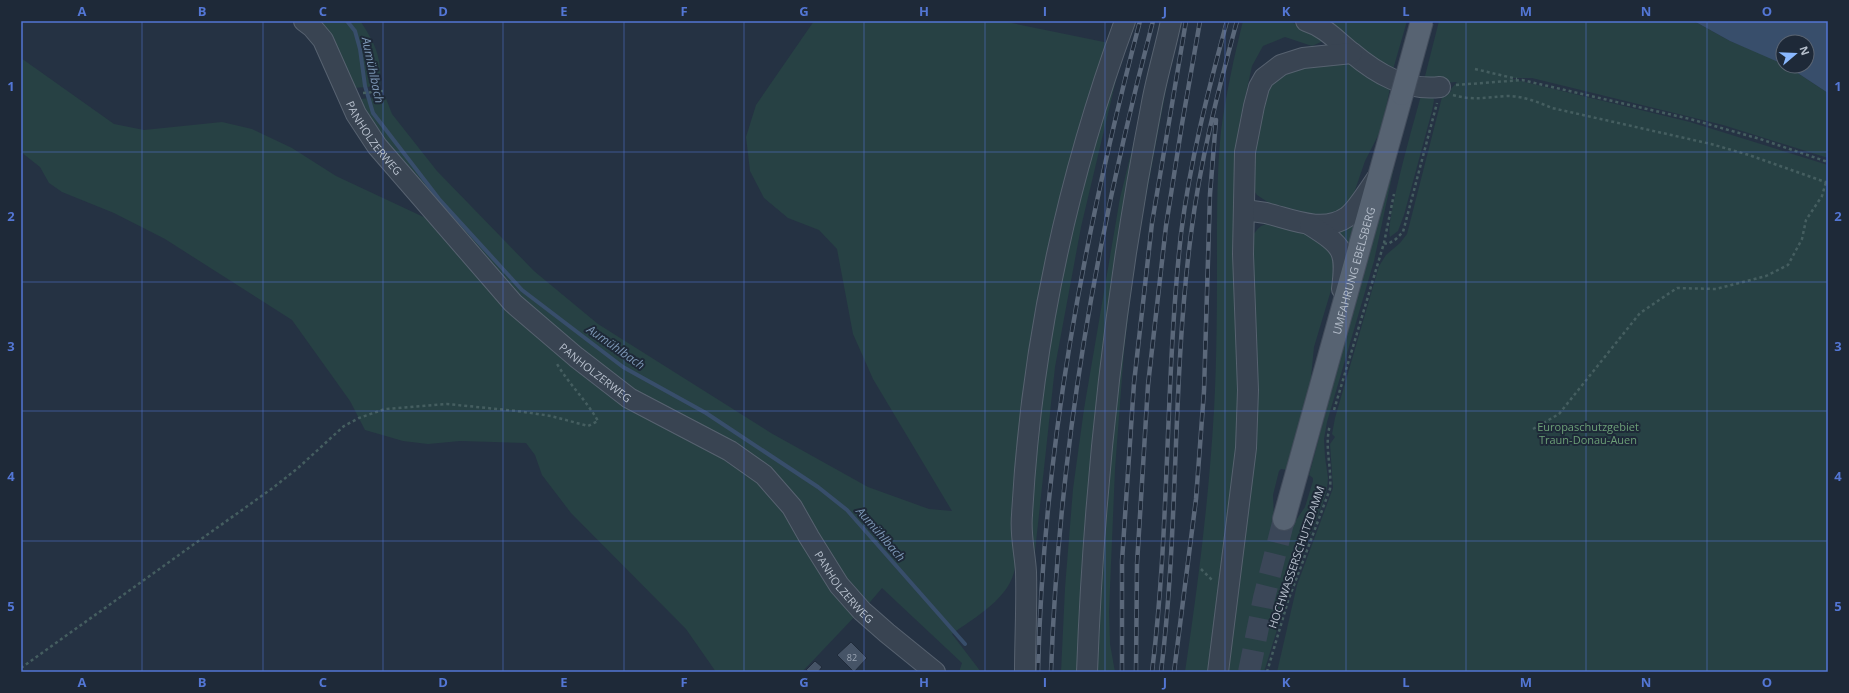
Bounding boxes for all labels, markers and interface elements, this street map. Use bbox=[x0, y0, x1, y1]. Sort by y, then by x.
text: A bbox=[78, 2, 87, 20]
text: B bbox=[198, 2, 207, 20]
text: C bbox=[319, 2, 327, 20]
text: D bbox=[438, 2, 448, 20]
text: E bbox=[560, 2, 568, 20]
text: F bbox=[680, 2, 688, 20]
text: G bbox=[799, 2, 809, 20]
text: H bbox=[919, 2, 929, 20]
text: I bbox=[1043, 2, 1047, 20]
text: J bbox=[1162, 2, 1167, 20]
text: K bbox=[1282, 2, 1291, 20]
text: L bbox=[1402, 2, 1410, 20]
text: M bbox=[1520, 2, 1532, 20]
text: N bbox=[1641, 2, 1651, 20]
text: O bbox=[1762, 2, 1772, 20]
water label: Aumühlbach bbox=[358, 34, 388, 105]
north arrow bbox=[1775, 34, 1815, 74]
text: N bbox=[1796, 44, 1813, 57]
text: 1 bbox=[7, 77, 15, 95]
text: 1 bbox=[1834, 77, 1842, 95]
street label: PANHOLZERWEG bbox=[343, 98, 406, 178]
street label: UMFAHRUNG EBELSBERG bbox=[1328, 205, 1378, 336]
text: 2 bbox=[7, 207, 15, 225]
text: 2 bbox=[1834, 207, 1842, 225]
water label: Aumühlbach bbox=[583, 320, 648, 373]
text: 3 bbox=[7, 337, 15, 355]
text: 3 bbox=[1834, 337, 1842, 355]
street label: PANHOLZERWEG bbox=[557, 339, 635, 405]
park label: Europaschutzgebiet Traun-Donau-Auen bbox=[1537, 419, 1639, 447]
text: 4 bbox=[7, 467, 15, 485]
text: 4 bbox=[1834, 467, 1842, 485]
street label: HOCHWASSERSCHUTZDAMM bbox=[1264, 484, 1328, 630]
water label: Aumühlbach bbox=[852, 502, 909, 565]
street label: PANHOLZERWEG bbox=[812, 548, 877, 626]
text: 5 bbox=[7, 597, 15, 615]
text: 5 bbox=[1834, 597, 1842, 615]
house number: 82 bbox=[847, 651, 857, 664]
text: A bbox=[78, 673, 87, 691]
text: B bbox=[198, 673, 207, 691]
text: C bbox=[319, 673, 327, 691]
text: D bbox=[438, 673, 448, 691]
text: E bbox=[560, 673, 568, 691]
text: F bbox=[680, 673, 688, 691]
text: G bbox=[799, 673, 809, 691]
text: H bbox=[919, 673, 929, 691]
text: I bbox=[1043, 673, 1047, 691]
text: J bbox=[1162, 673, 1167, 691]
text: K bbox=[1282, 673, 1291, 691]
text: L bbox=[1402, 673, 1410, 691]
text: M bbox=[1520, 673, 1532, 691]
text: N bbox=[1641, 673, 1651, 691]
text: O bbox=[1762, 673, 1772, 691]

